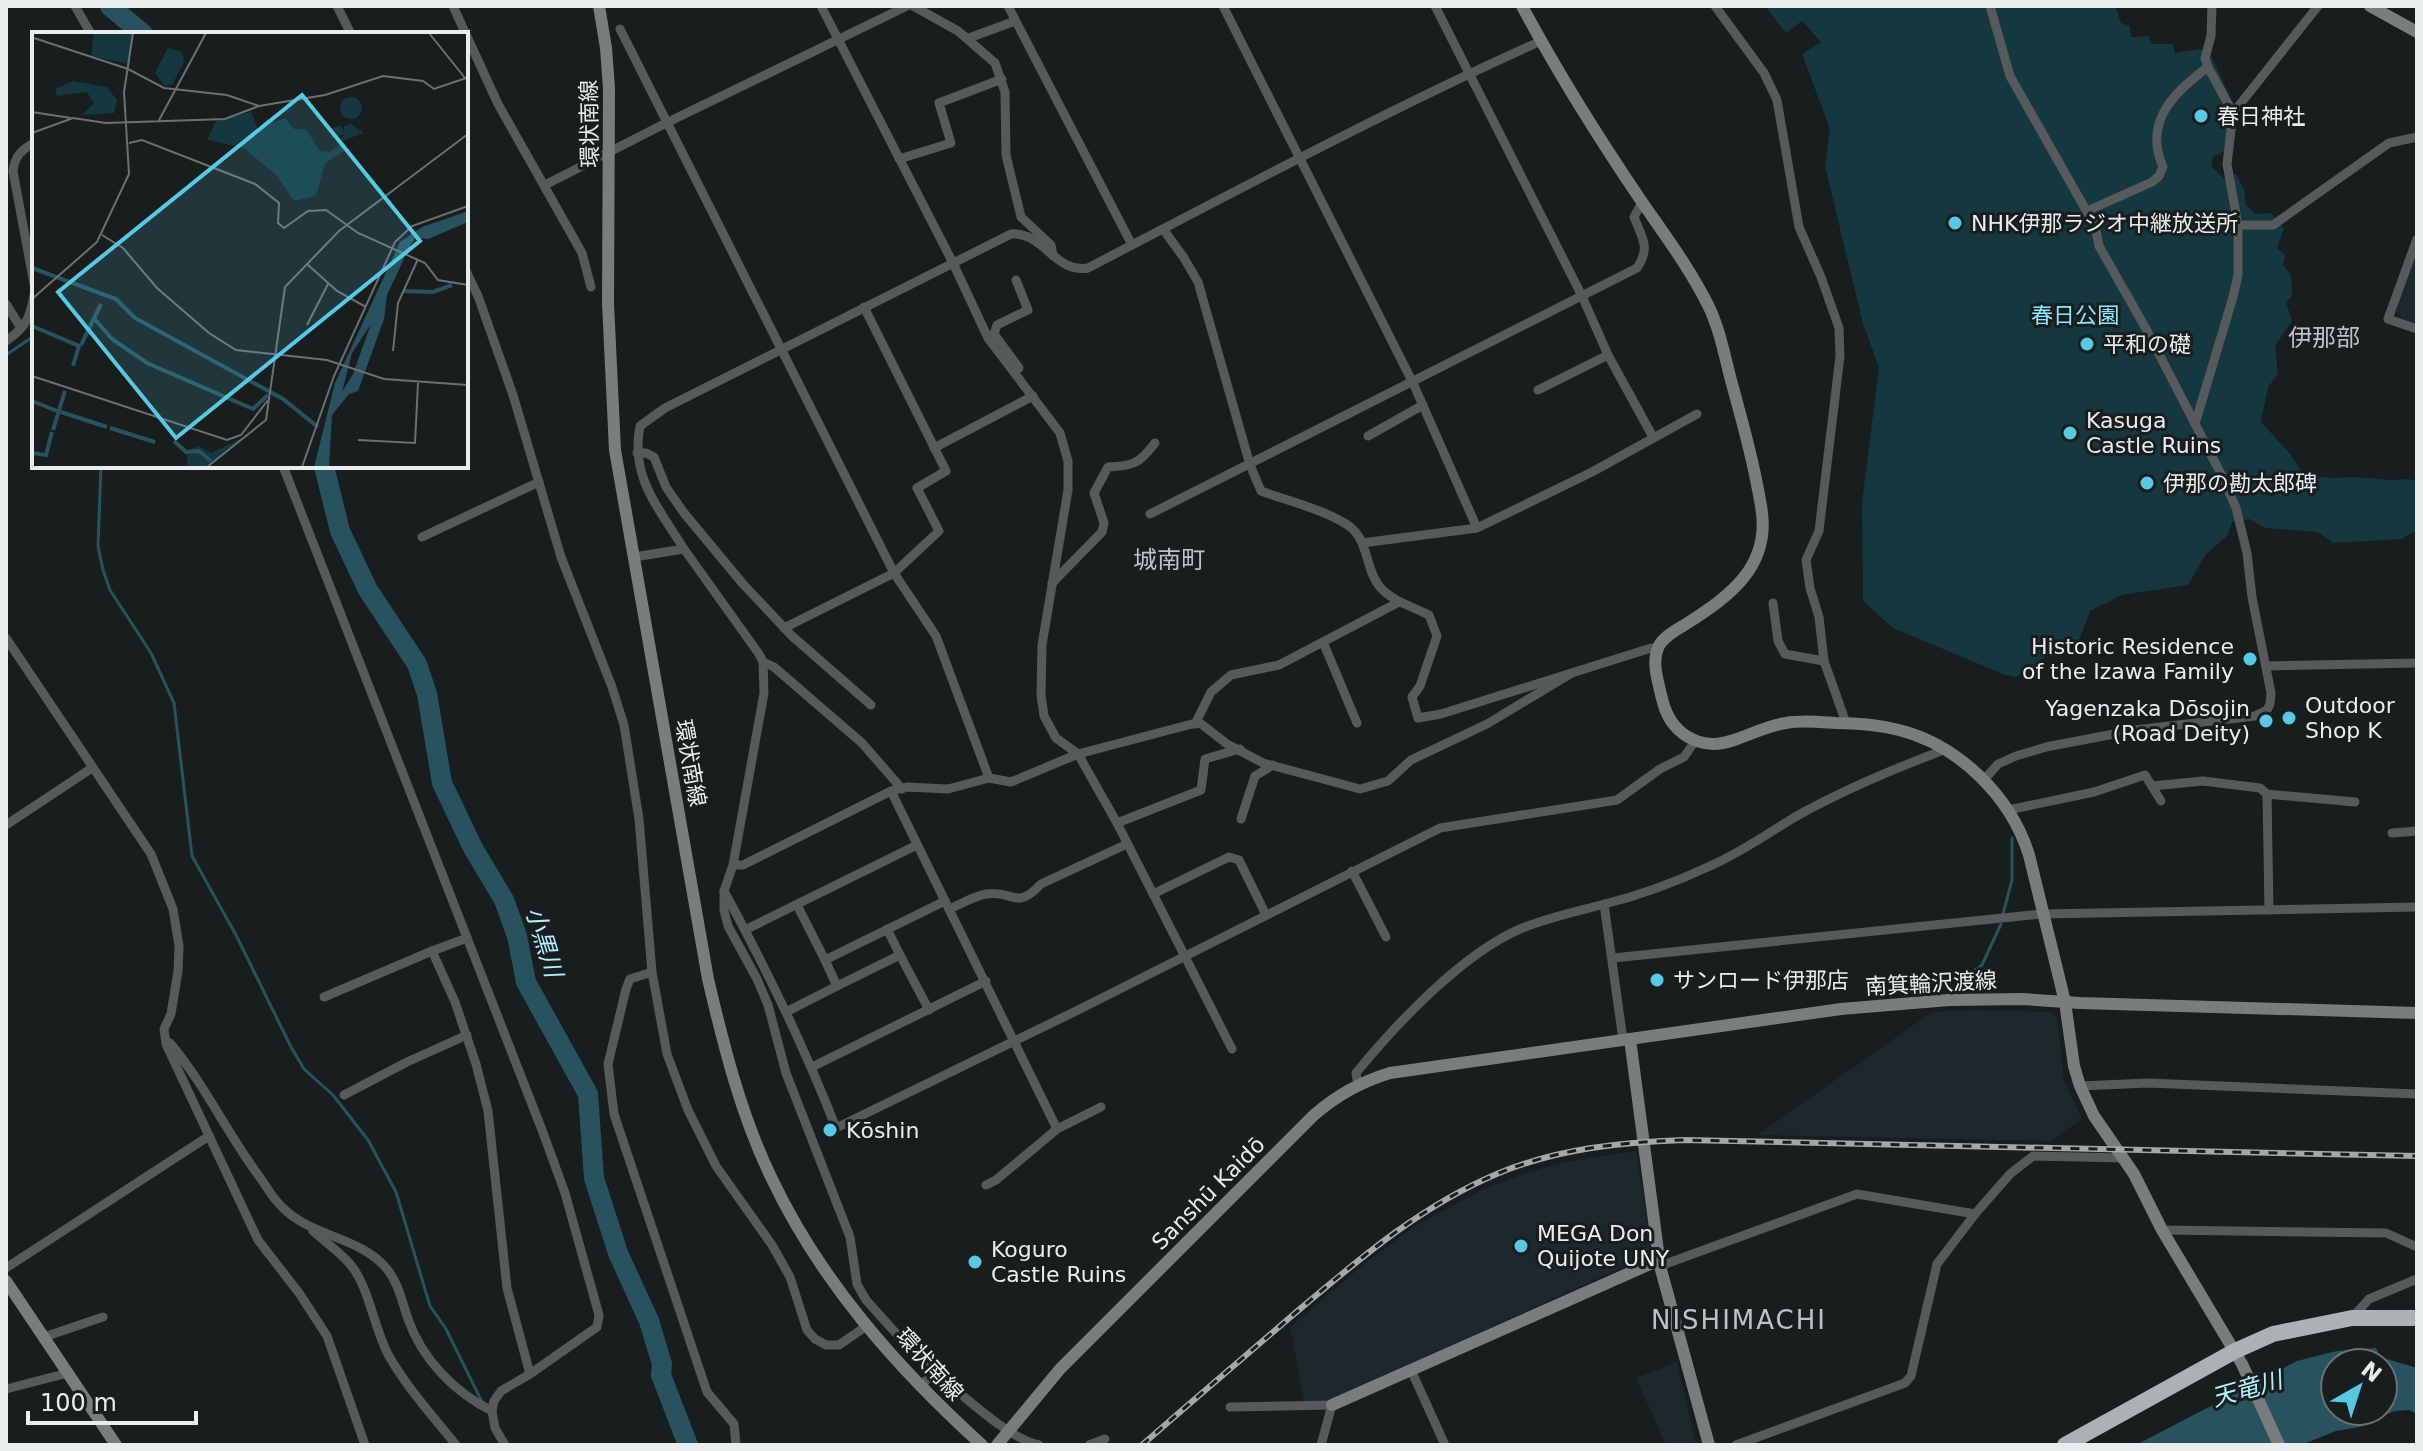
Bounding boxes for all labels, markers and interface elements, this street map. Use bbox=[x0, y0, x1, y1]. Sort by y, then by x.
inset map bbox=[32, 32, 468, 468]
street label: 環状南線 bbox=[576, 80, 603, 168]
place label: 春日神社 bbox=[2217, 104, 2305, 129]
marker: 春日神社 bbox=[2192, 107, 2210, 125]
place label: NHK伊那ラジオ中継放送所 bbox=[1971, 211, 2238, 236]
marker: NHK伊那ラジオ中継放送所 bbox=[1946, 214, 1964, 232]
park label: 春日公園 bbox=[2031, 303, 2119, 328]
district label: 伊那部 bbox=[2288, 324, 2360, 352]
place label: 平和の礎 bbox=[2103, 332, 2191, 357]
marker: 平和の礎 bbox=[2078, 335, 2096, 353]
place label: Kasuga Castle Ruins bbox=[2086, 408, 2221, 458]
marker: Kasuga Castle Ruins bbox=[2061, 424, 2079, 442]
place label: 伊那の勘太郎碑 bbox=[2163, 471, 2317, 496]
marker: 伊那の勘太郎碑 bbox=[2138, 474, 2156, 492]
district label: 城南町 bbox=[1133, 546, 1205, 574]
place label: Historic Residence of the Izawa Family bbox=[2022, 634, 2234, 684]
marker: Historic Residence of the Izawa Family bbox=[2241, 650, 2259, 668]
place label: Outdoor Shop K bbox=[2305, 693, 2396, 743]
place label: Yagenzaka Dōsojin (Road Deity) bbox=[2044, 696, 2250, 746]
marker: Outdoor Shop K bbox=[2280, 709, 2298, 727]
marker: Yagenzaka Dōsojin (Road Deity) bbox=[2257, 712, 2275, 730]
street label: 環状南線 bbox=[671, 718, 710, 809]
water label: 小黒川 bbox=[520, 903, 569, 983]
place label: サンロード伊那店 bbox=[1673, 968, 1849, 993]
street label: 南箕輪沢渡線 bbox=[1864, 968, 1998, 999]
marker: サンロード伊那店 bbox=[1648, 971, 1666, 989]
place label: Kōshin bbox=[846, 1118, 919, 1143]
marker: Kōshin bbox=[821, 1121, 839, 1139]
street label: Sanshū Kaidō bbox=[1147, 1132, 1270, 1255]
place label: MEGA Don Quijote UNY bbox=[1537, 1221, 1670, 1271]
place label: Koguro Castle Ruins bbox=[991, 1237, 1126, 1287]
marker: MEGA Don Quijote UNY bbox=[1512, 1237, 1530, 1255]
marker: Koguro Castle Ruins bbox=[966, 1253, 984, 1271]
district label: NISHIMACHI bbox=[1651, 1305, 1827, 1335]
street label: 環状南線 bbox=[891, 1323, 968, 1405]
north arrow bbox=[2319, 1347, 2399, 1427]
text: N bbox=[2356, 1356, 2386, 1387]
water label: 天竜川 bbox=[2209, 1365, 2288, 1412]
scale bar bbox=[28, 1375, 196, 1425]
text: 100 m bbox=[40, 1389, 117, 1417]

